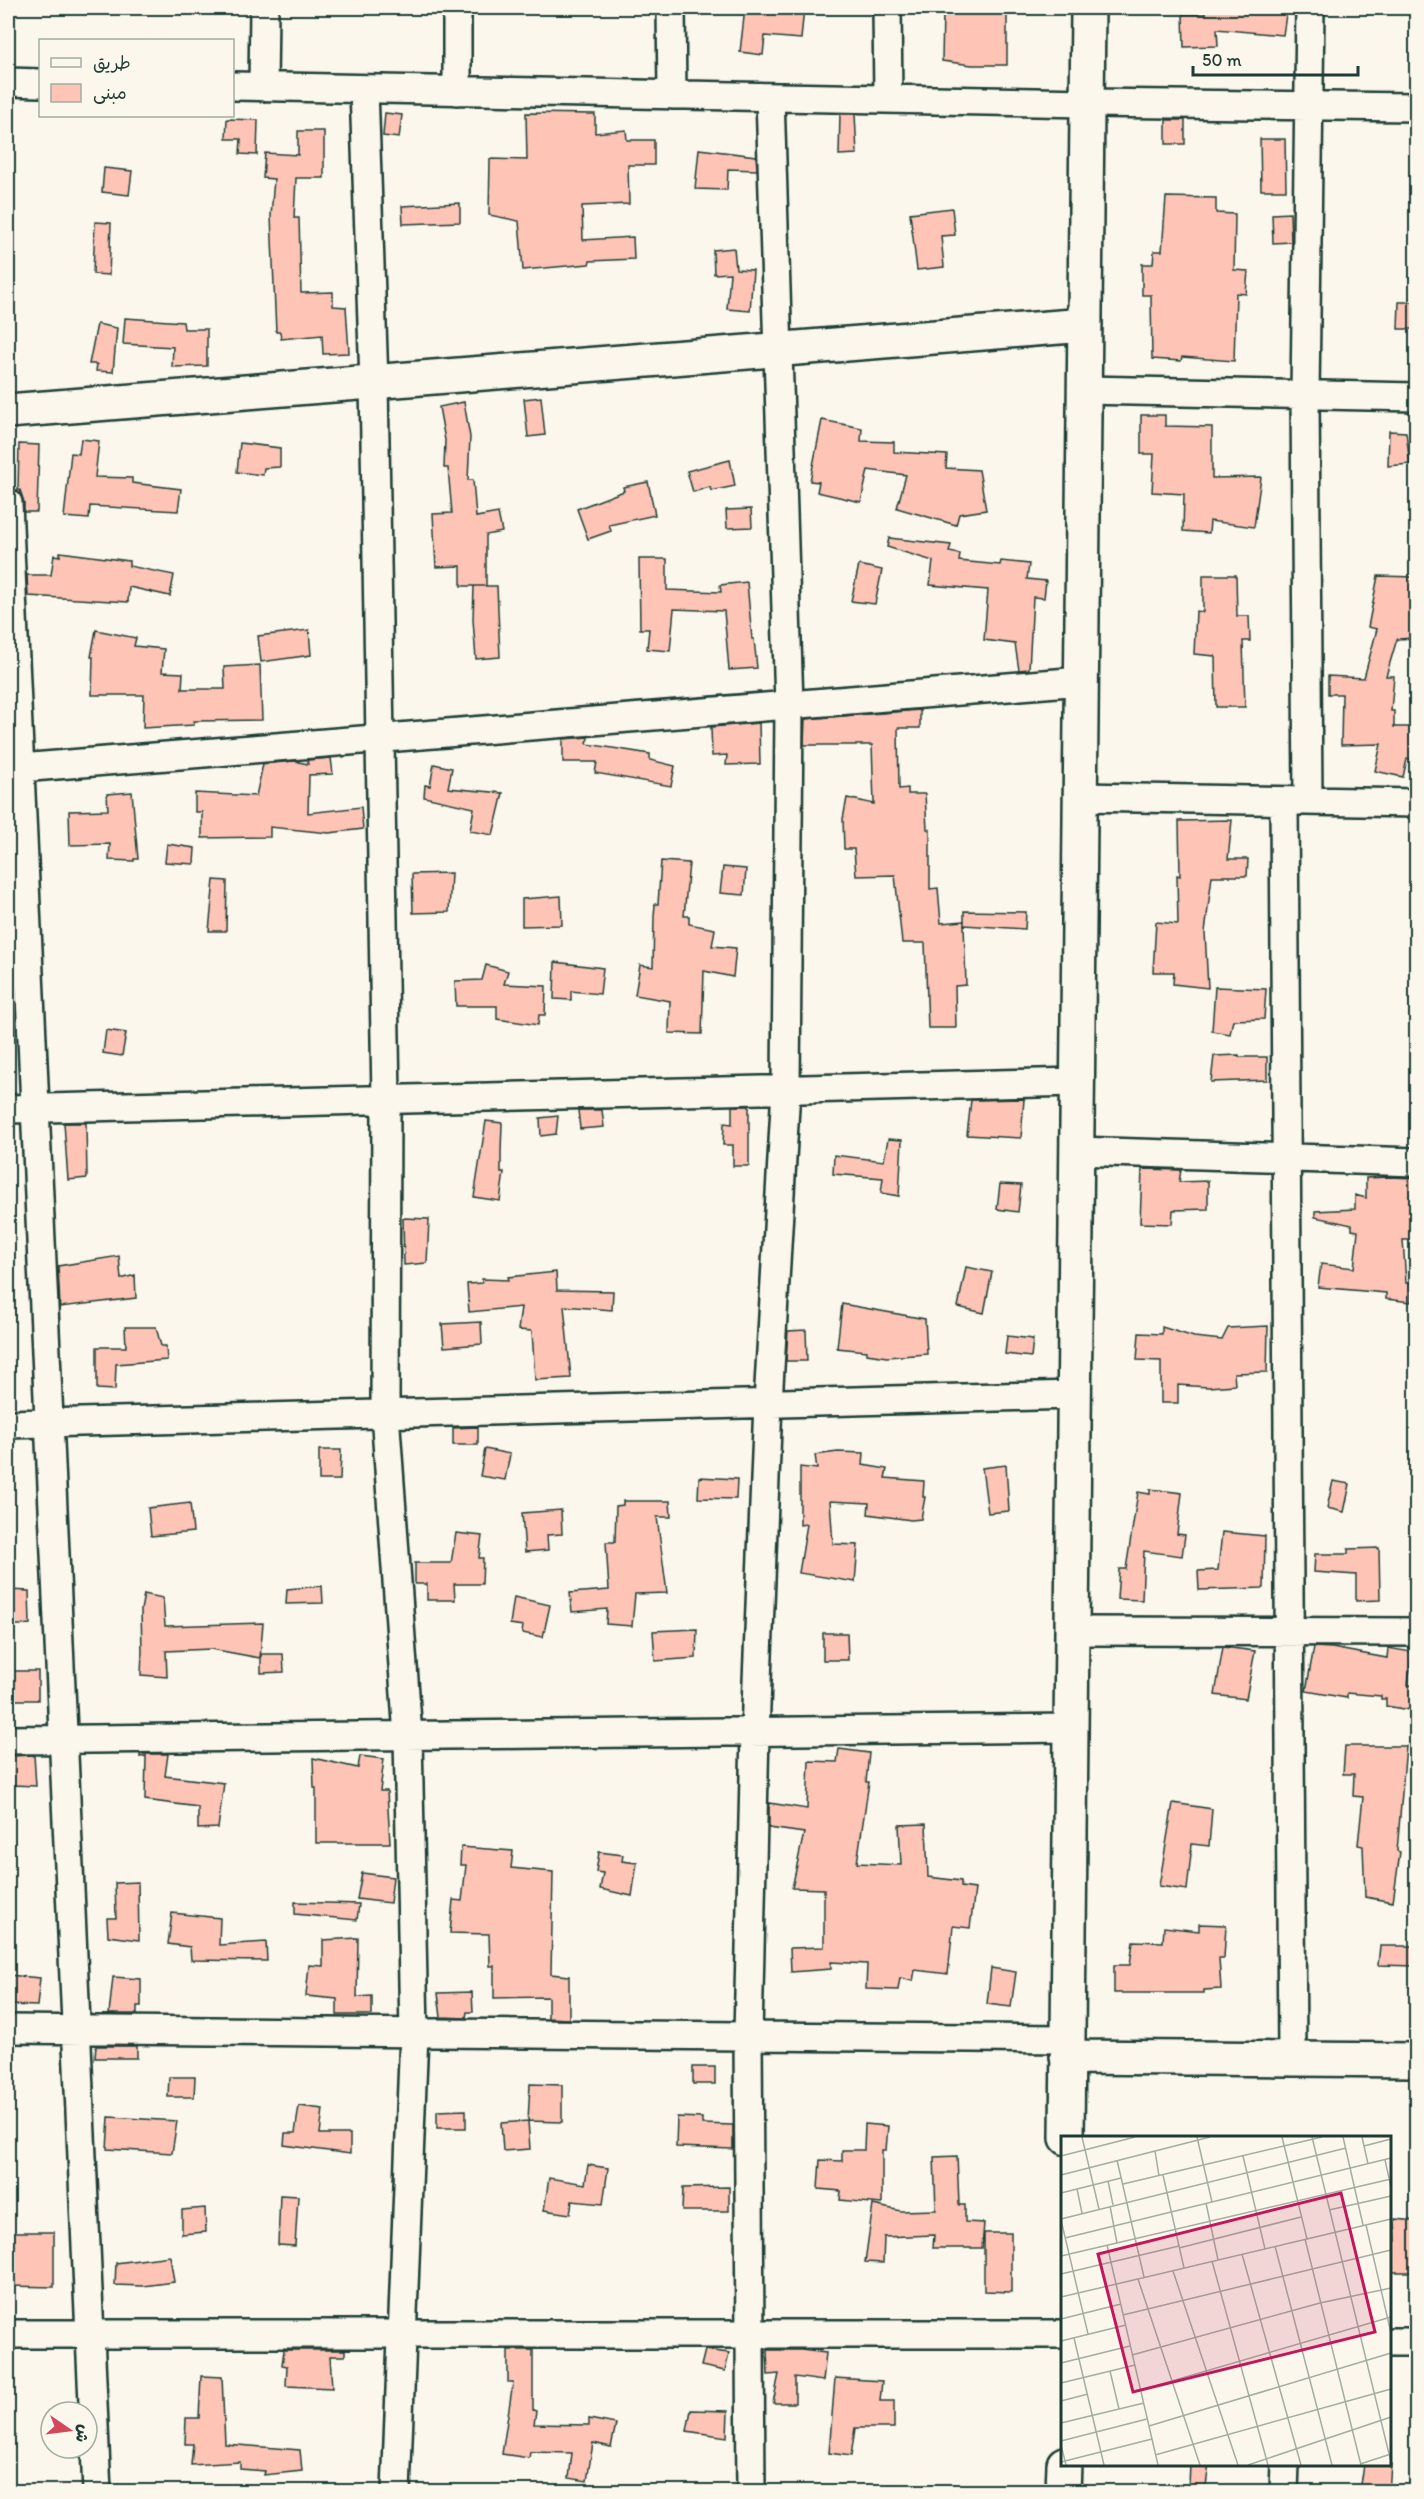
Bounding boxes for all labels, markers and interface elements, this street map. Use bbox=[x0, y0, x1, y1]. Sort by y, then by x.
legend bbox=[39, 39, 234, 117]
scale bar bbox=[1193, 39, 1358, 77]
text: 50 m bbox=[1202, 49, 1242, 71]
text: طريق bbox=[93, 52, 131, 74]
text: مبنى bbox=[93, 82, 127, 104]
inset map bbox=[1061, 2136, 1391, 2466]
north arrow bbox=[39, 2400, 99, 2460]
text: ش bbox=[72, 2423, 94, 2444]

